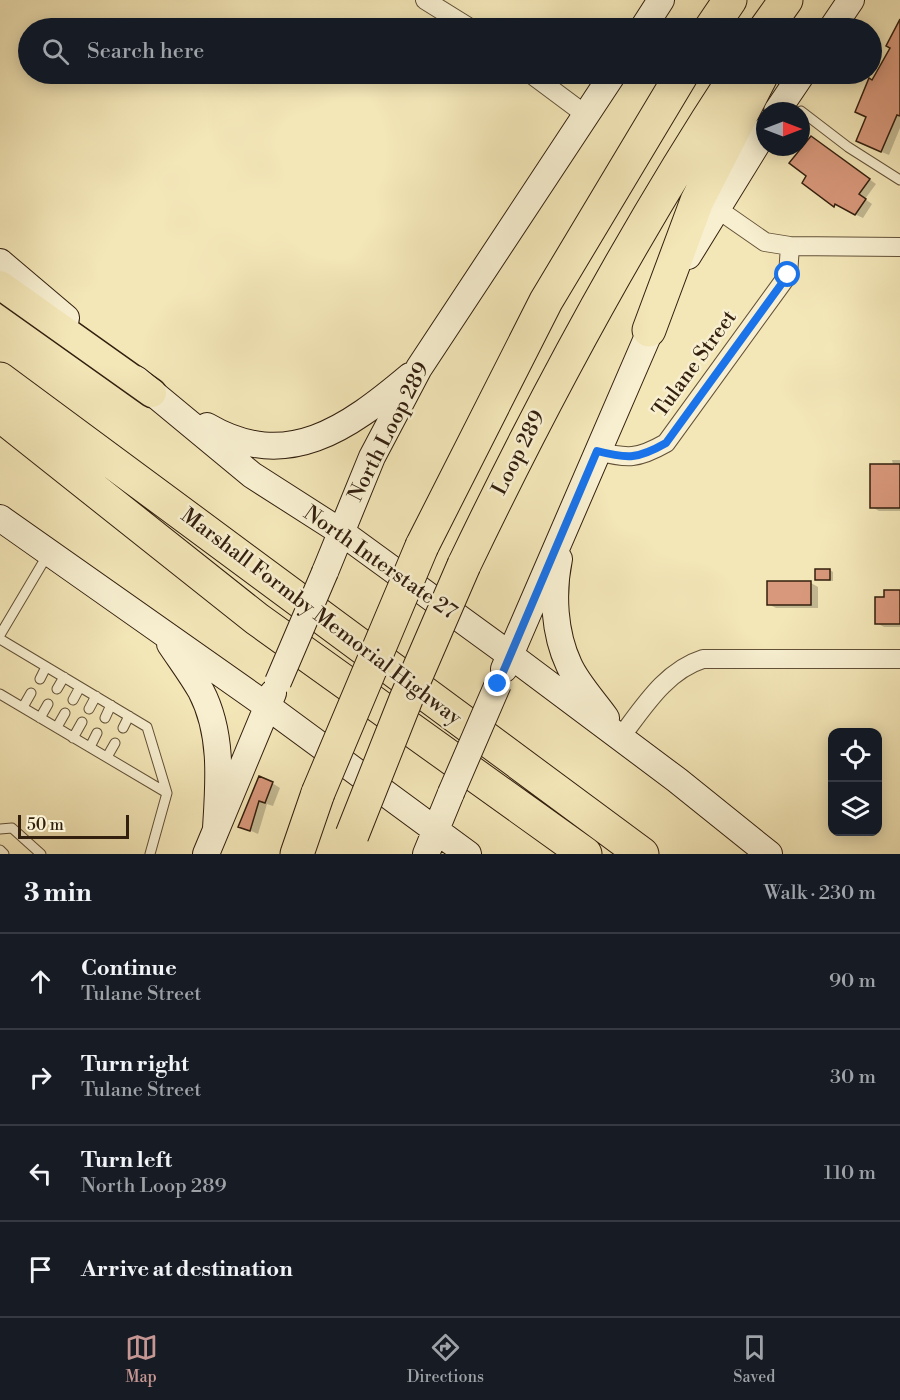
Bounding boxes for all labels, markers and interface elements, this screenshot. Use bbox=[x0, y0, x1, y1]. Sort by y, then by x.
search box bbox=[18, 18, 882, 84]
icon: search bbox=[39, 35, 72, 68]
text: Search here bbox=[87, 38, 204, 65]
north arrow bbox=[756, 102, 810, 156]
route start bbox=[774, 261, 800, 287]
street label: Tulane Street bbox=[647, 305, 743, 423]
street label: North Loop 289 bbox=[343, 358, 435, 506]
street label: Loop 289 bbox=[487, 406, 551, 500]
street label: North Interstate 27 bbox=[298, 500, 462, 626]
street label: Marshall Formby Memorial Highway bbox=[175, 503, 467, 732]
route end bbox=[484, 670, 510, 696]
map controls bbox=[828, 728, 882, 836]
button: locate bbox=[828, 728, 882, 782]
button: layers bbox=[828, 782, 882, 836]
scale bar bbox=[18, 812, 129, 840]
text: 50 m bbox=[27, 815, 64, 835]
text: 3 min bbox=[24, 877, 92, 909]
text: Walk · 230 m bbox=[764, 881, 876, 906]
text: Continue bbox=[81, 955, 177, 982]
icon: ahead bbox=[24, 965, 57, 998]
text: 90 m bbox=[829, 969, 876, 994]
text: Tulane Street bbox=[81, 982, 201, 1007]
text: Turn right bbox=[81, 1051, 189, 1078]
icon: right bbox=[24, 1061, 57, 1094]
text: 30 m bbox=[830, 1065, 876, 1090]
text: Tulane Street bbox=[81, 1078, 201, 1103]
text: Turn left bbox=[81, 1147, 172, 1174]
icon: left bbox=[24, 1157, 57, 1190]
text: 110 m bbox=[824, 1161, 876, 1186]
text: North Loop 289 bbox=[81, 1174, 227, 1199]
icon: arrive bbox=[24, 1253, 57, 1286]
text: Arrive at destination bbox=[81, 1256, 293, 1283]
tab: Map bbox=[125, 1331, 158, 1387]
tab: Directions bbox=[407, 1331, 484, 1387]
tab: Saved bbox=[733, 1331, 775, 1387]

